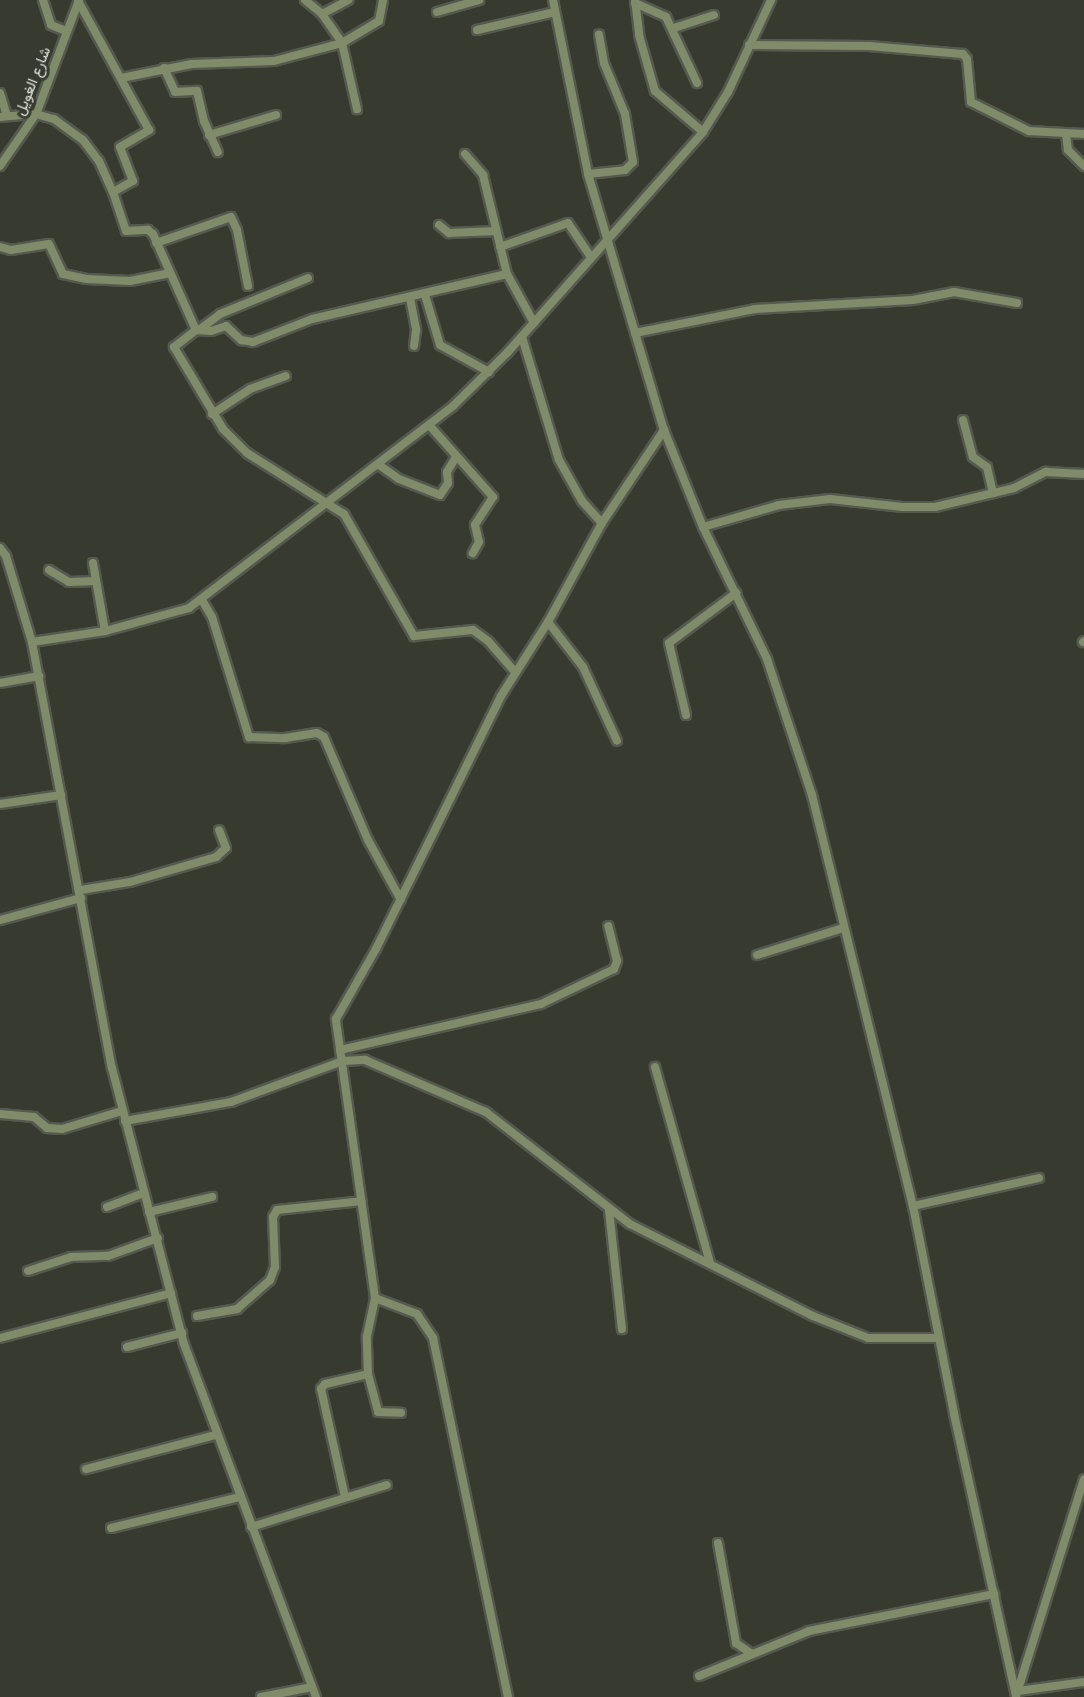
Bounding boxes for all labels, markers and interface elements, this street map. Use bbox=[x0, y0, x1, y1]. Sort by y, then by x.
street label: شارع الغويل bbox=[10, 44, 54, 118]

